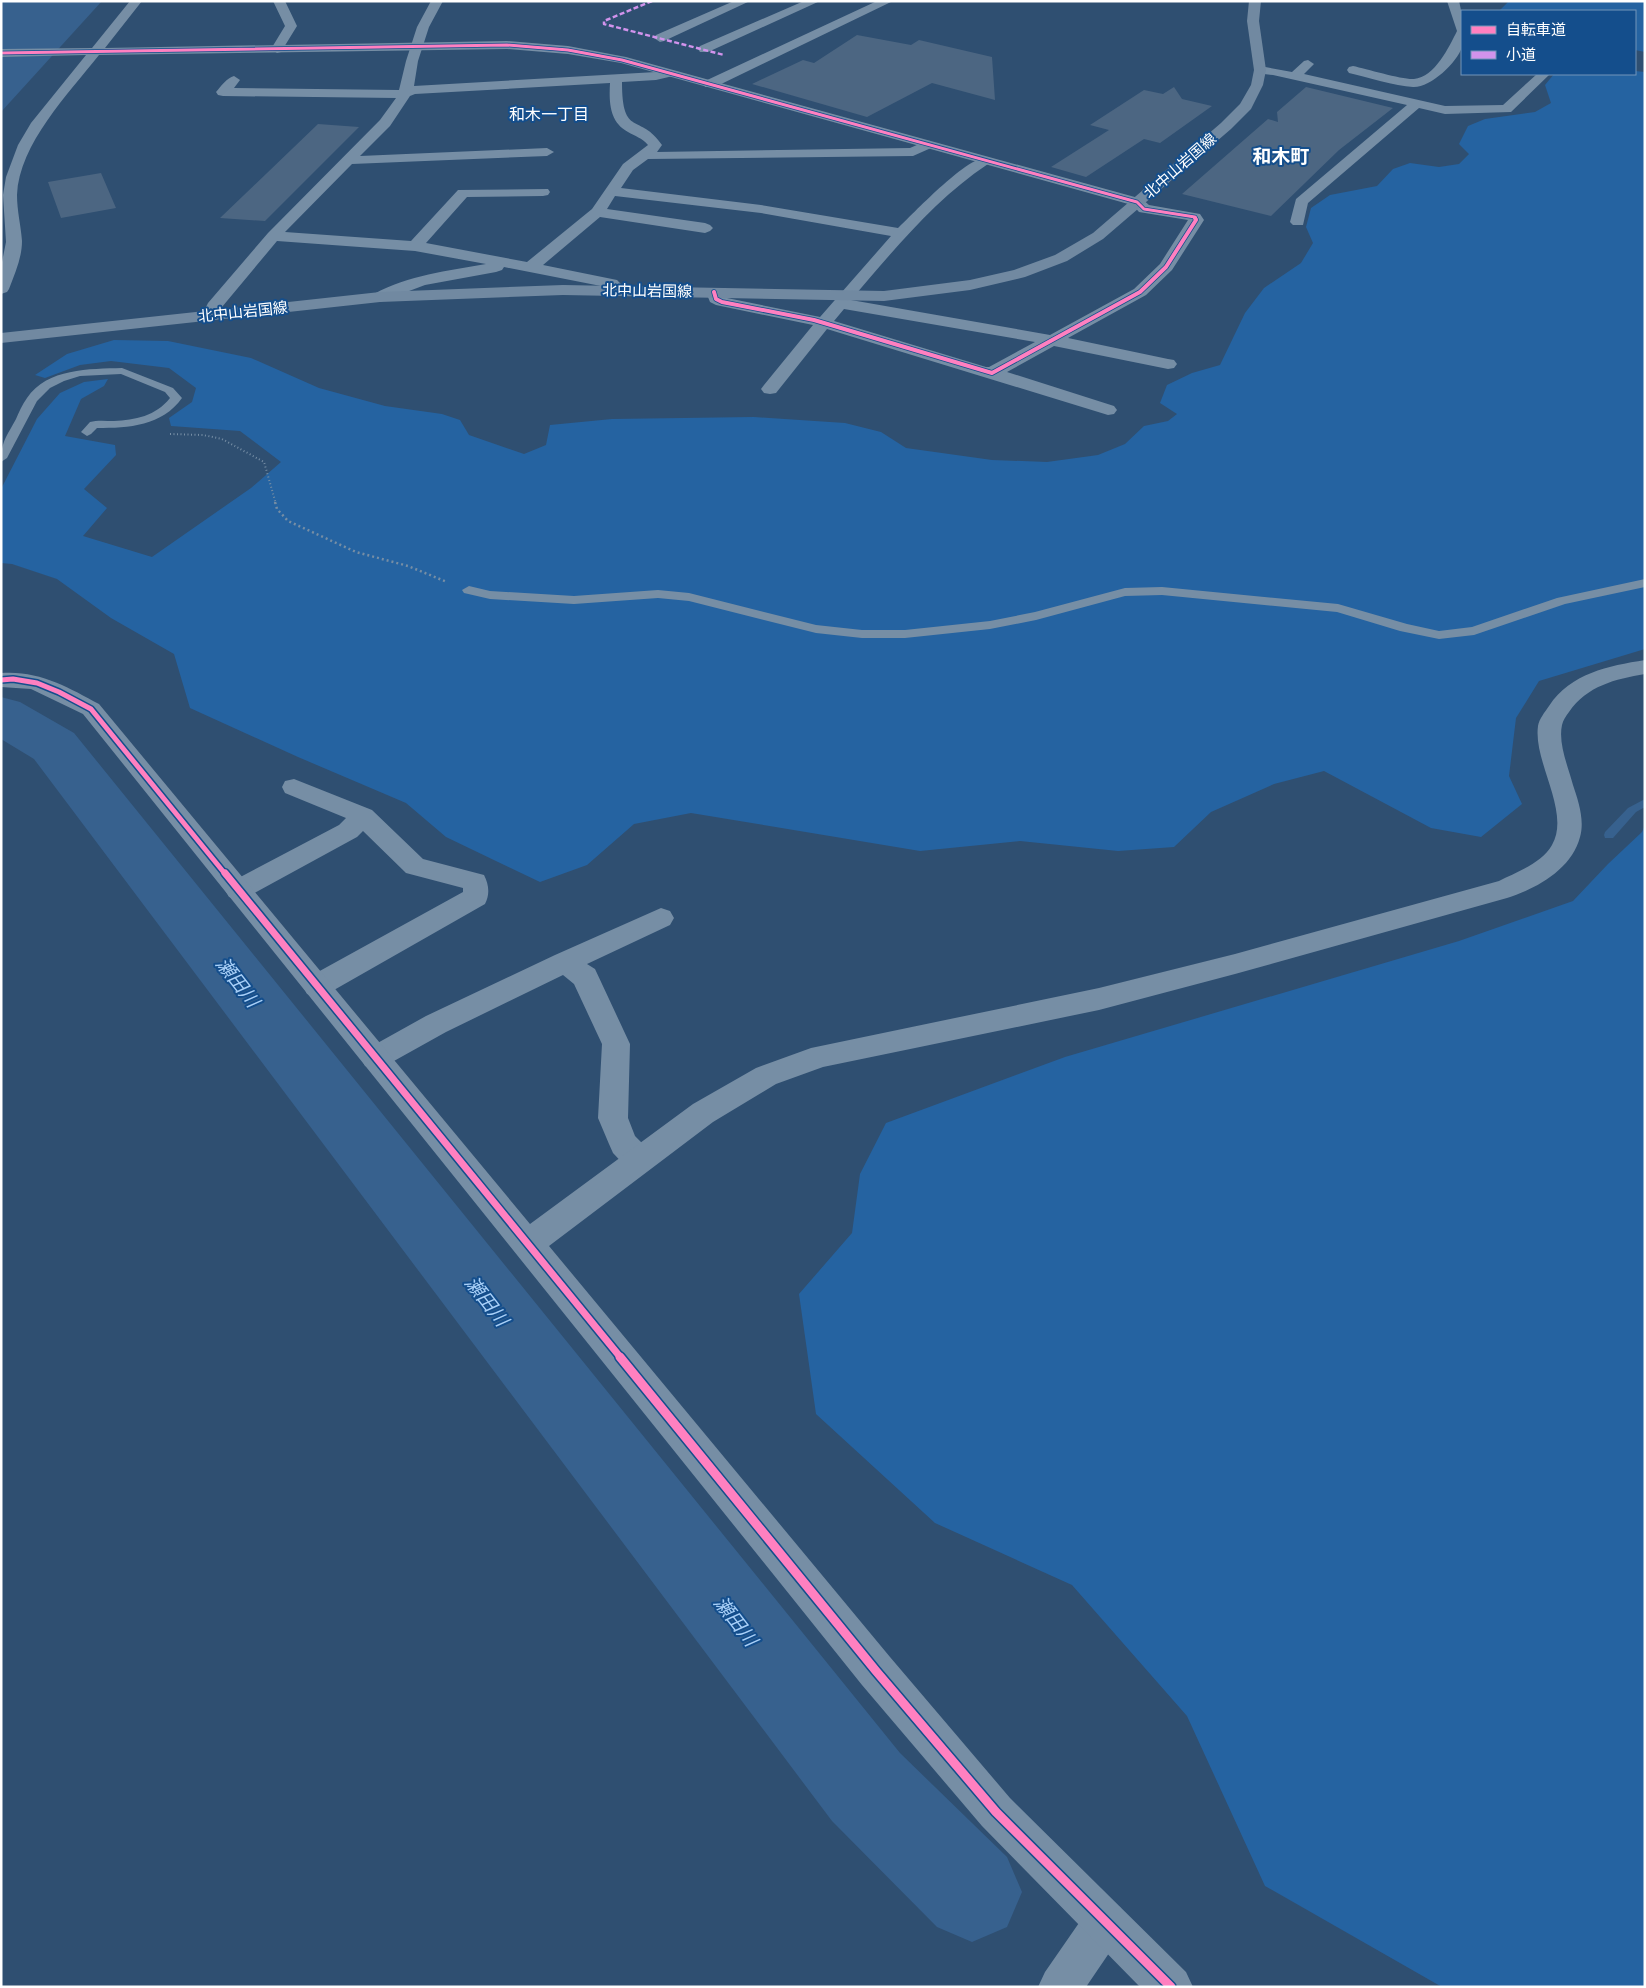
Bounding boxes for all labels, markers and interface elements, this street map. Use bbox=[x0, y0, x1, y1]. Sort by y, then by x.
legend bbox=[1461, 10, 1636, 75]
text: 自転車道 bbox=[1506, 21, 1566, 39]
text: 小道 bbox=[1506, 46, 1536, 64]
district label: 和木一丁目 bbox=[509, 105, 589, 124]
street label: 北中山岩国線 bbox=[1140, 130, 1220, 202]
district label: 和木町 bbox=[1252, 145, 1310, 168]
street label: 北中山岩国線 bbox=[602, 281, 692, 301]
street label: 北中山岩国線 bbox=[197, 298, 289, 326]
water label: 瀬田川 bbox=[211, 953, 265, 1013]
water label: 瀬田川 bbox=[460, 1272, 514, 1332]
water label: 瀬田川 bbox=[709, 1592, 763, 1652]

